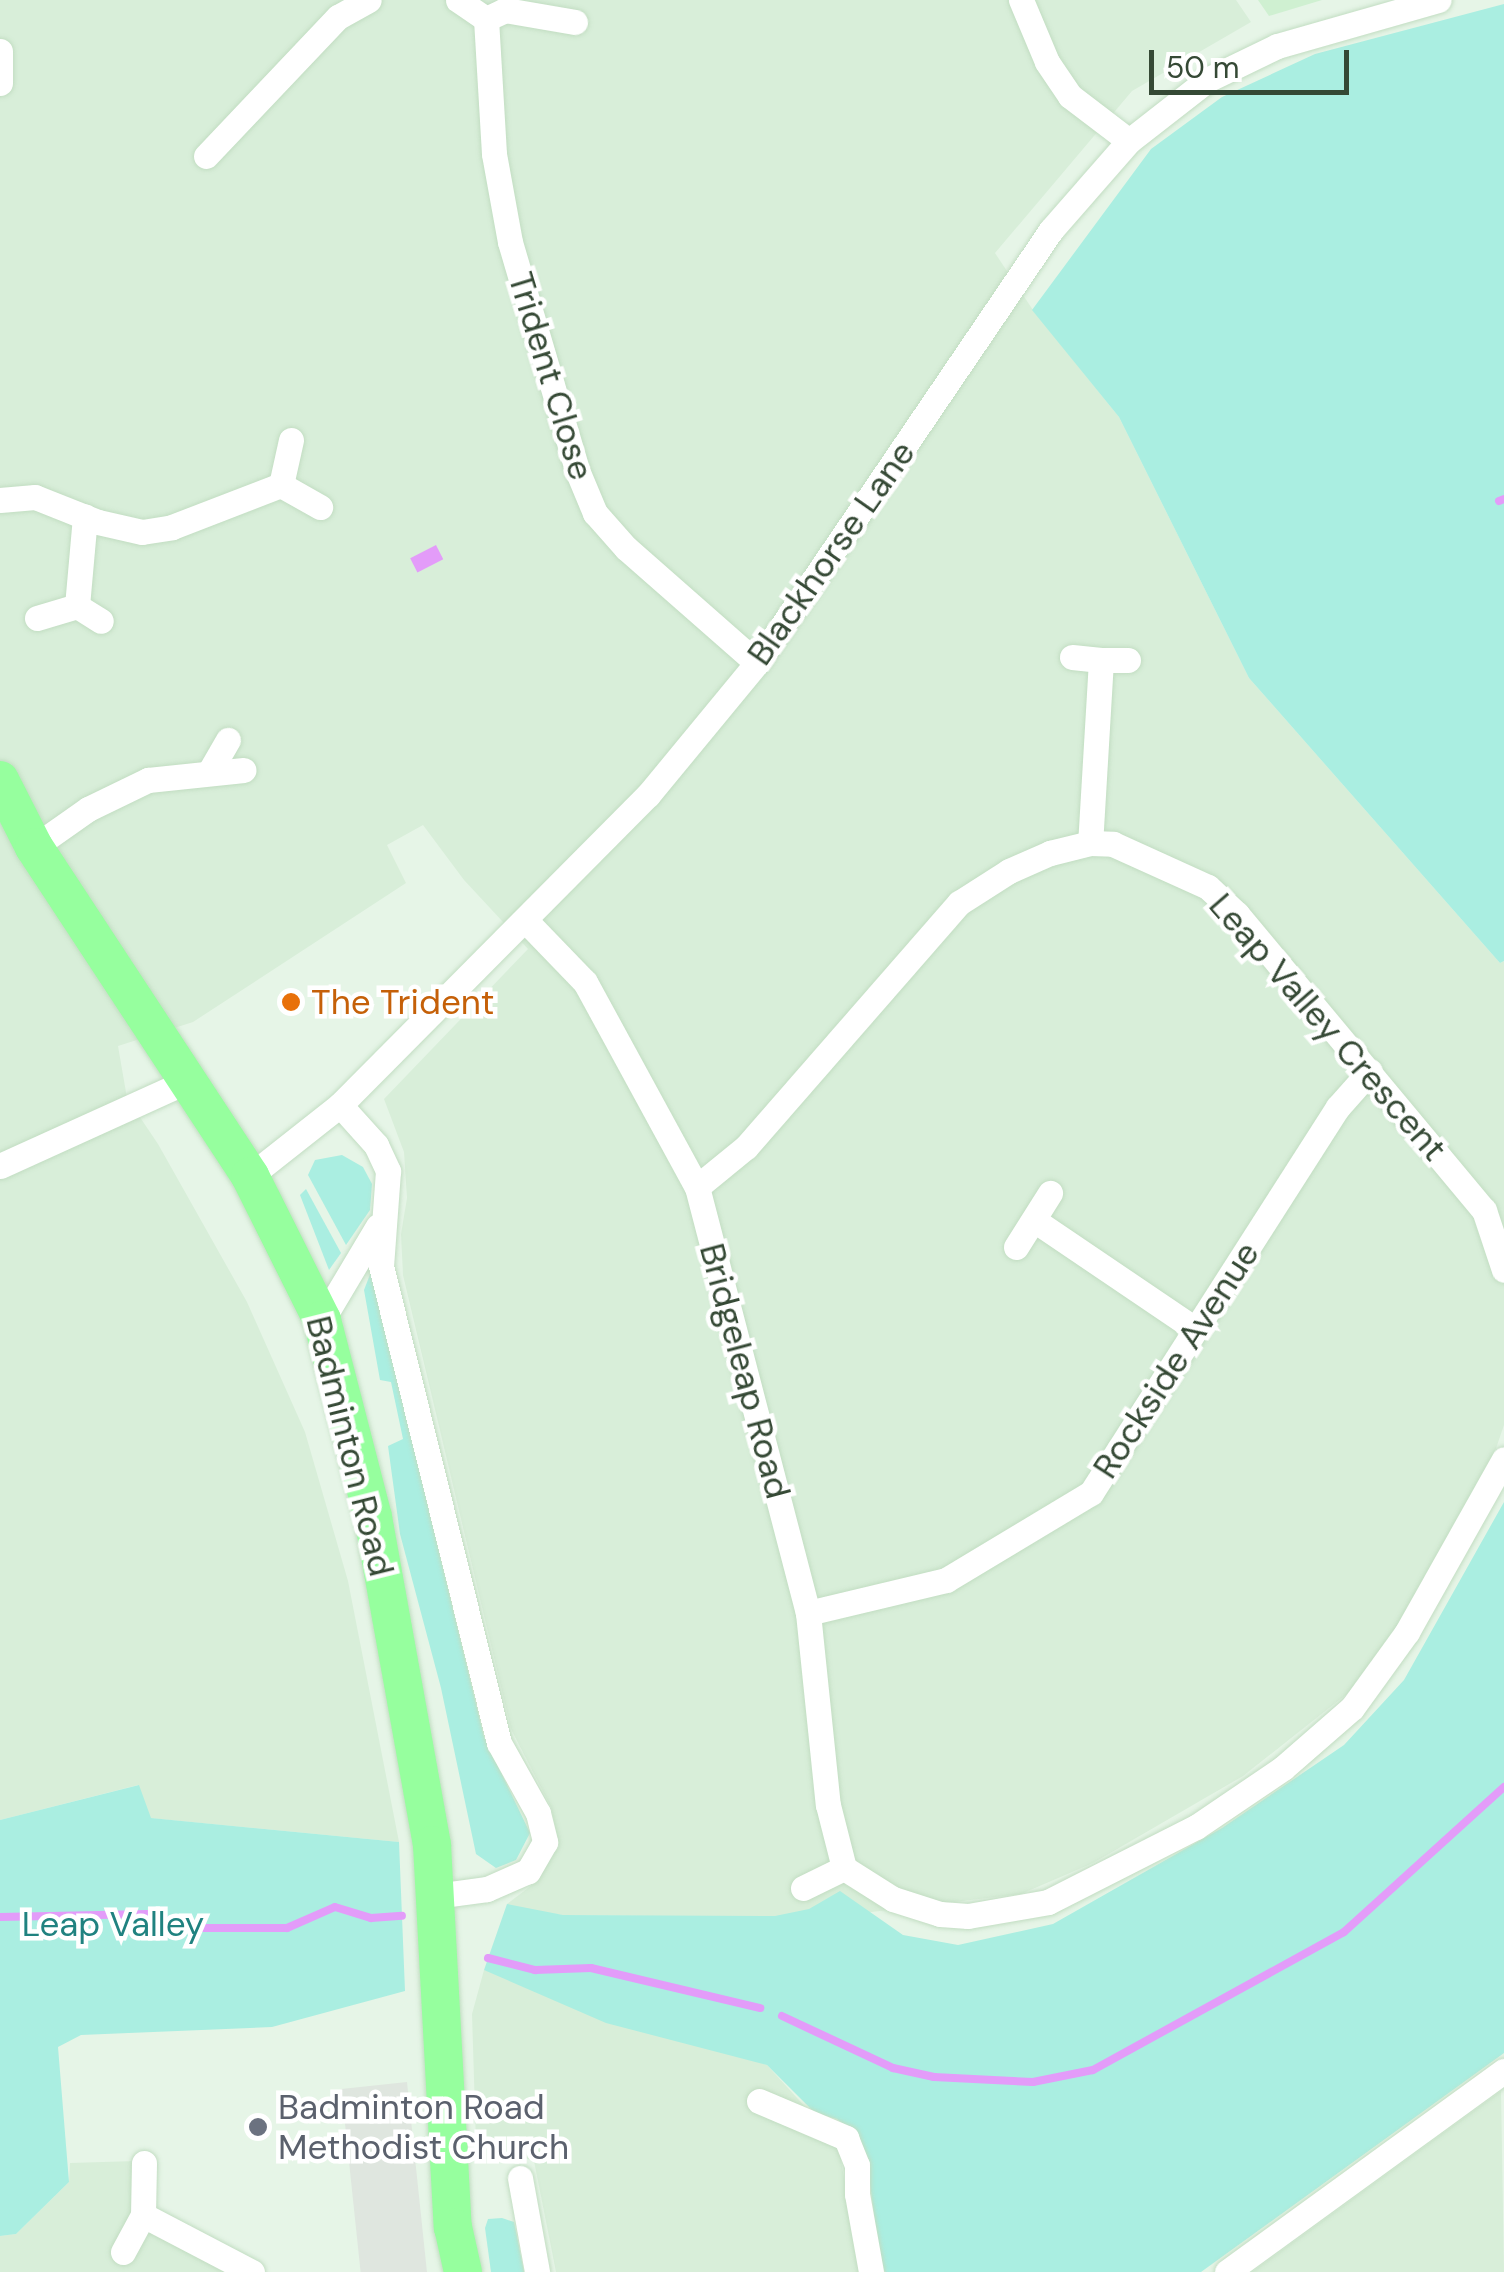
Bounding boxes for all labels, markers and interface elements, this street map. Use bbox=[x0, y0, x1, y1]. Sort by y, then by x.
scale bar bbox=[1154, 30, 1354, 92]
text: 50 m bbox=[1166, 48, 1240, 87]
street label: Trident Close bbox=[499, 267, 603, 485]
street label: Blackhorse Lane bbox=[738, 433, 924, 673]
street label: Leap Valley Crescent bbox=[1200, 885, 1456, 1169]
place label: The Trident bbox=[311, 981, 495, 1023]
marker: The Trident bbox=[280, 991, 302, 1013]
street label: Rockside Avenue bbox=[1084, 1234, 1268, 1486]
street label: Bridgeleap Road bbox=[691, 1239, 799, 1503]
street label: Badminton Road bbox=[297, 1312, 403, 1580]
park label: Leap Valley bbox=[22, 1903, 204, 1945]
place label: Badminton Road Methodist Church bbox=[278, 2086, 569, 2168]
marker: Badminton Road Methodist Church bbox=[247, 2116, 269, 2138]

